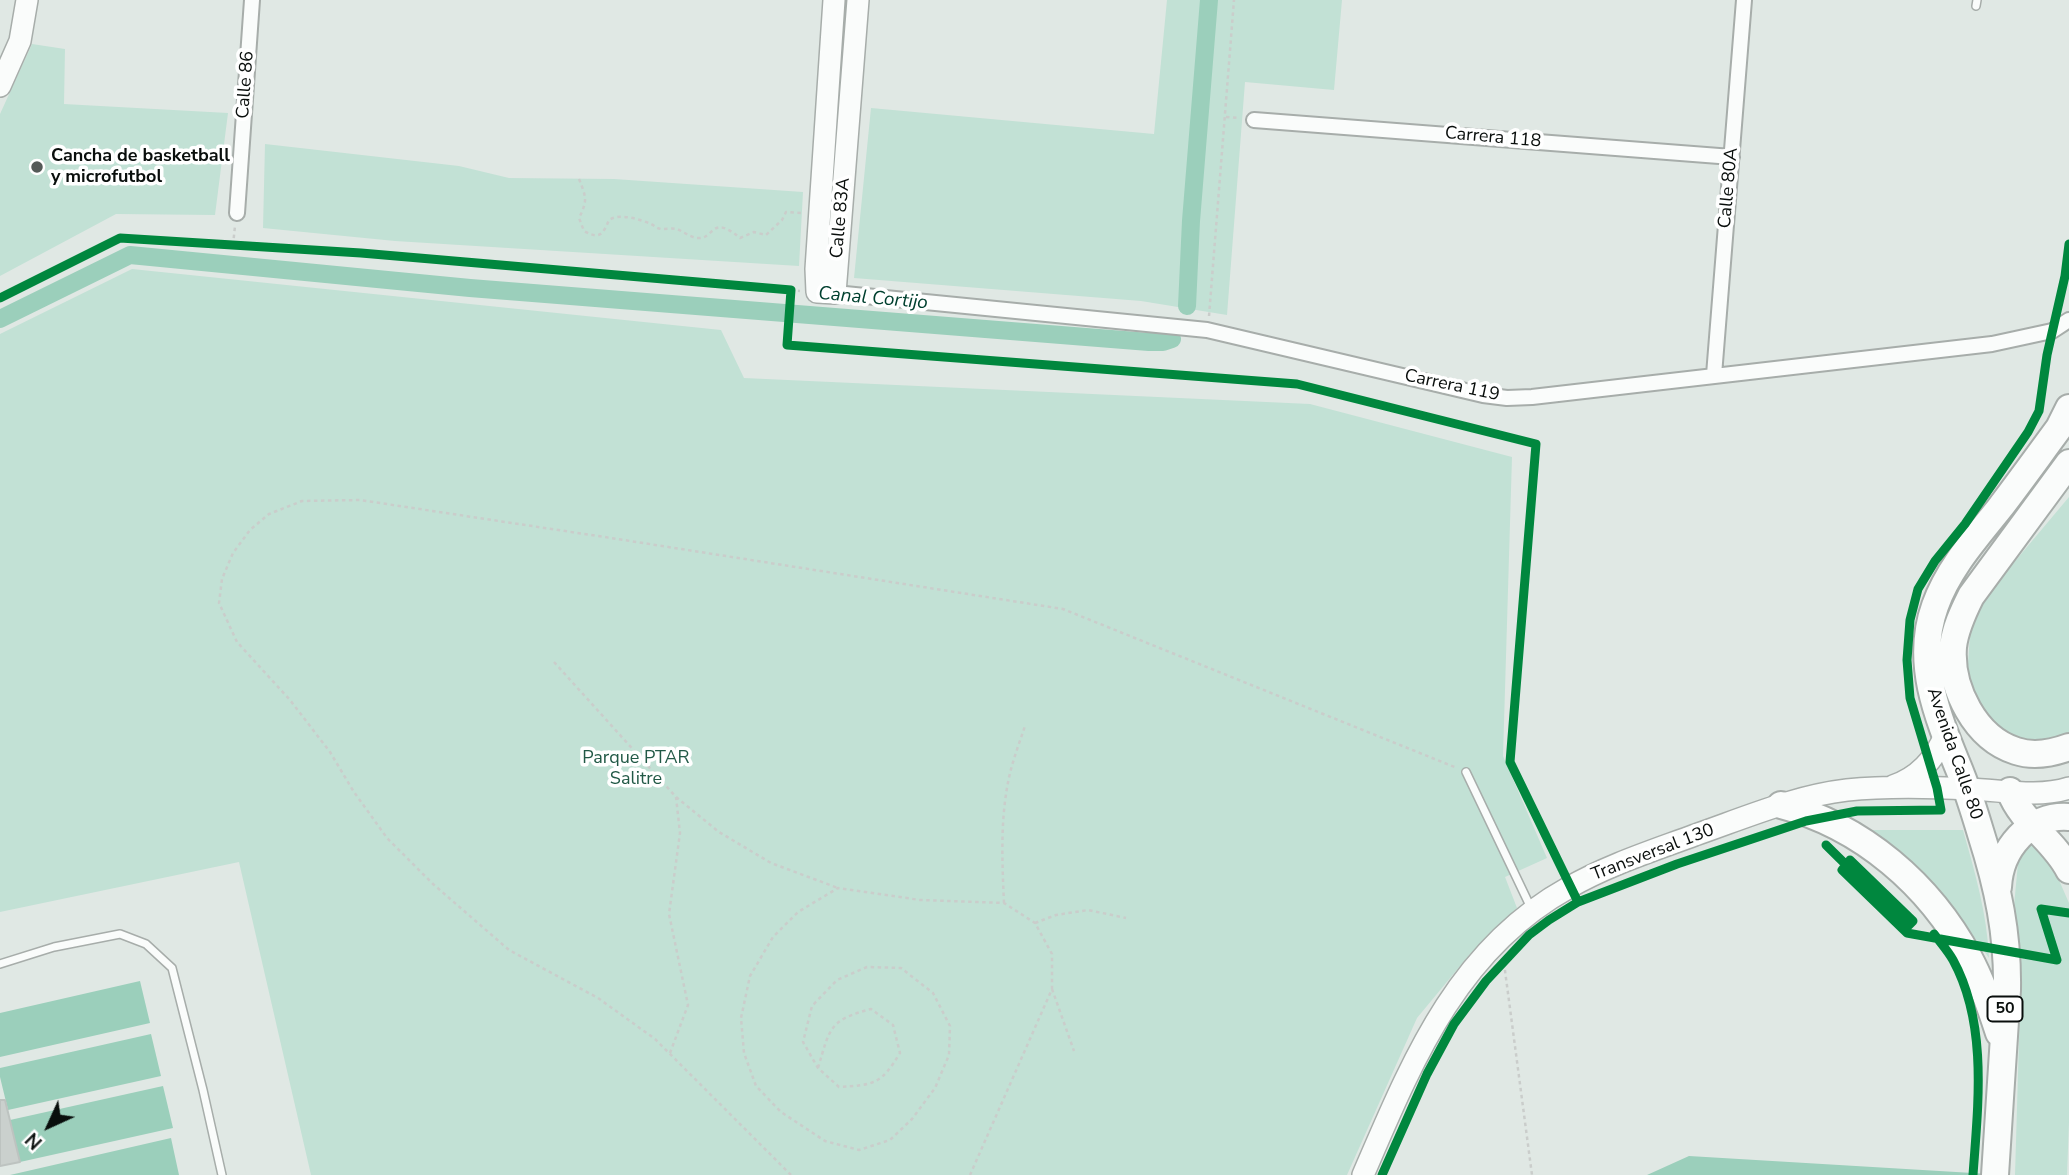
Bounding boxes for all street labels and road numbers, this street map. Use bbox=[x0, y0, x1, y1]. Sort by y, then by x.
street label: Calle 86 bbox=[233, 50, 259, 120]
street label: Carrera 118 bbox=[1444, 123, 1542, 153]
street label: Calle 80A bbox=[1715, 147, 1743, 229]
street label: Calle 83A bbox=[827, 177, 855, 259]
street label: Carrera 119 bbox=[1402, 365, 1502, 407]
street label: Avenida Calle 80 bbox=[1921, 685, 1987, 823]
street label: Transversal 130 bbox=[1589, 820, 1717, 886]
road number: 50 bbox=[1988, 996, 2022, 1021]

